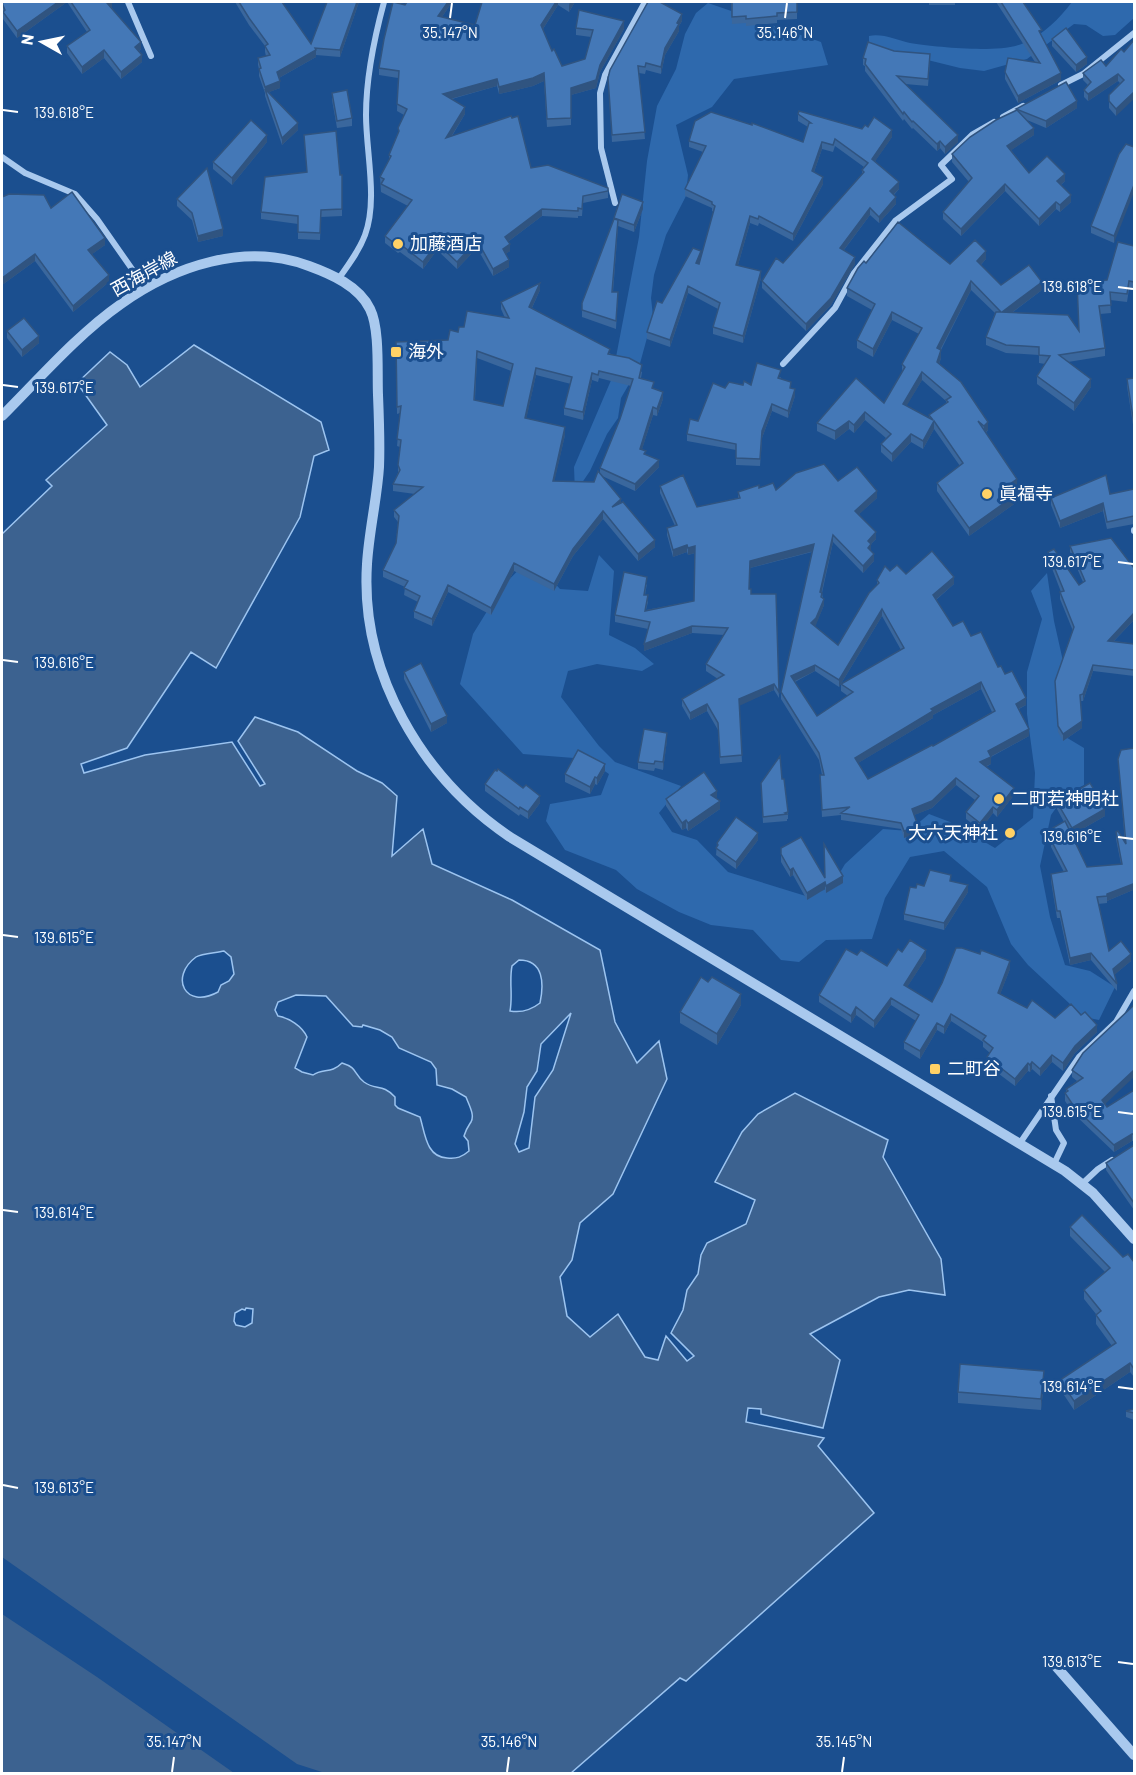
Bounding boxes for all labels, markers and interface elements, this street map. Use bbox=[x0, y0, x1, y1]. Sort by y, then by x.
north arrow bbox=[12, 12, 72, 72]
text: 35.147°N bbox=[422, 23, 478, 41]
text: 35.146°N bbox=[757, 23, 813, 41]
text: N bbox=[16, 33, 37, 46]
text: 139.618°E bbox=[34, 103, 94, 121]
place label: 加藤酒店 bbox=[410, 232, 482, 254]
marker: 加藤酒店 bbox=[391, 237, 405, 251]
street label: 西海岸線 bbox=[107, 246, 180, 300]
text: 139.618°E bbox=[1042, 277, 1102, 295]
place label: 海外 bbox=[408, 340, 444, 362]
marker: 海外 bbox=[389, 345, 403, 359]
text: 139.617°E bbox=[34, 378, 94, 396]
place label: 眞福寺 bbox=[999, 482, 1053, 504]
marker: 眞福寺 bbox=[980, 487, 994, 501]
text: 139.617°E bbox=[1042, 552, 1102, 570]
text: 139.616°E bbox=[34, 653, 94, 671]
place label: 二町若神明社 bbox=[1011, 787, 1119, 809]
marker: 二町若神明社 bbox=[992, 792, 1006, 806]
place label: 大六天神社 bbox=[908, 821, 998, 843]
marker: 大六天神社 bbox=[1003, 826, 1017, 840]
text: 139.616°E bbox=[1042, 827, 1102, 845]
text: 139.615°E bbox=[34, 928, 94, 946]
place label: 二町谷 bbox=[947, 1057, 1001, 1079]
marker: 二町谷 bbox=[928, 1062, 942, 1076]
text: 139.615°E bbox=[1042, 1102, 1102, 1120]
text: 139.614°E bbox=[34, 1203, 94, 1221]
text: 139.614°E bbox=[1042, 1377, 1102, 1395]
text: 139.613°E bbox=[34, 1478, 94, 1496]
text: 139.613°E bbox=[1042, 1652, 1102, 1670]
text: 35.147°N bbox=[146, 1732, 202, 1750]
text: 35.146°N bbox=[481, 1732, 537, 1750]
text: 35.145°N bbox=[816, 1732, 872, 1750]

